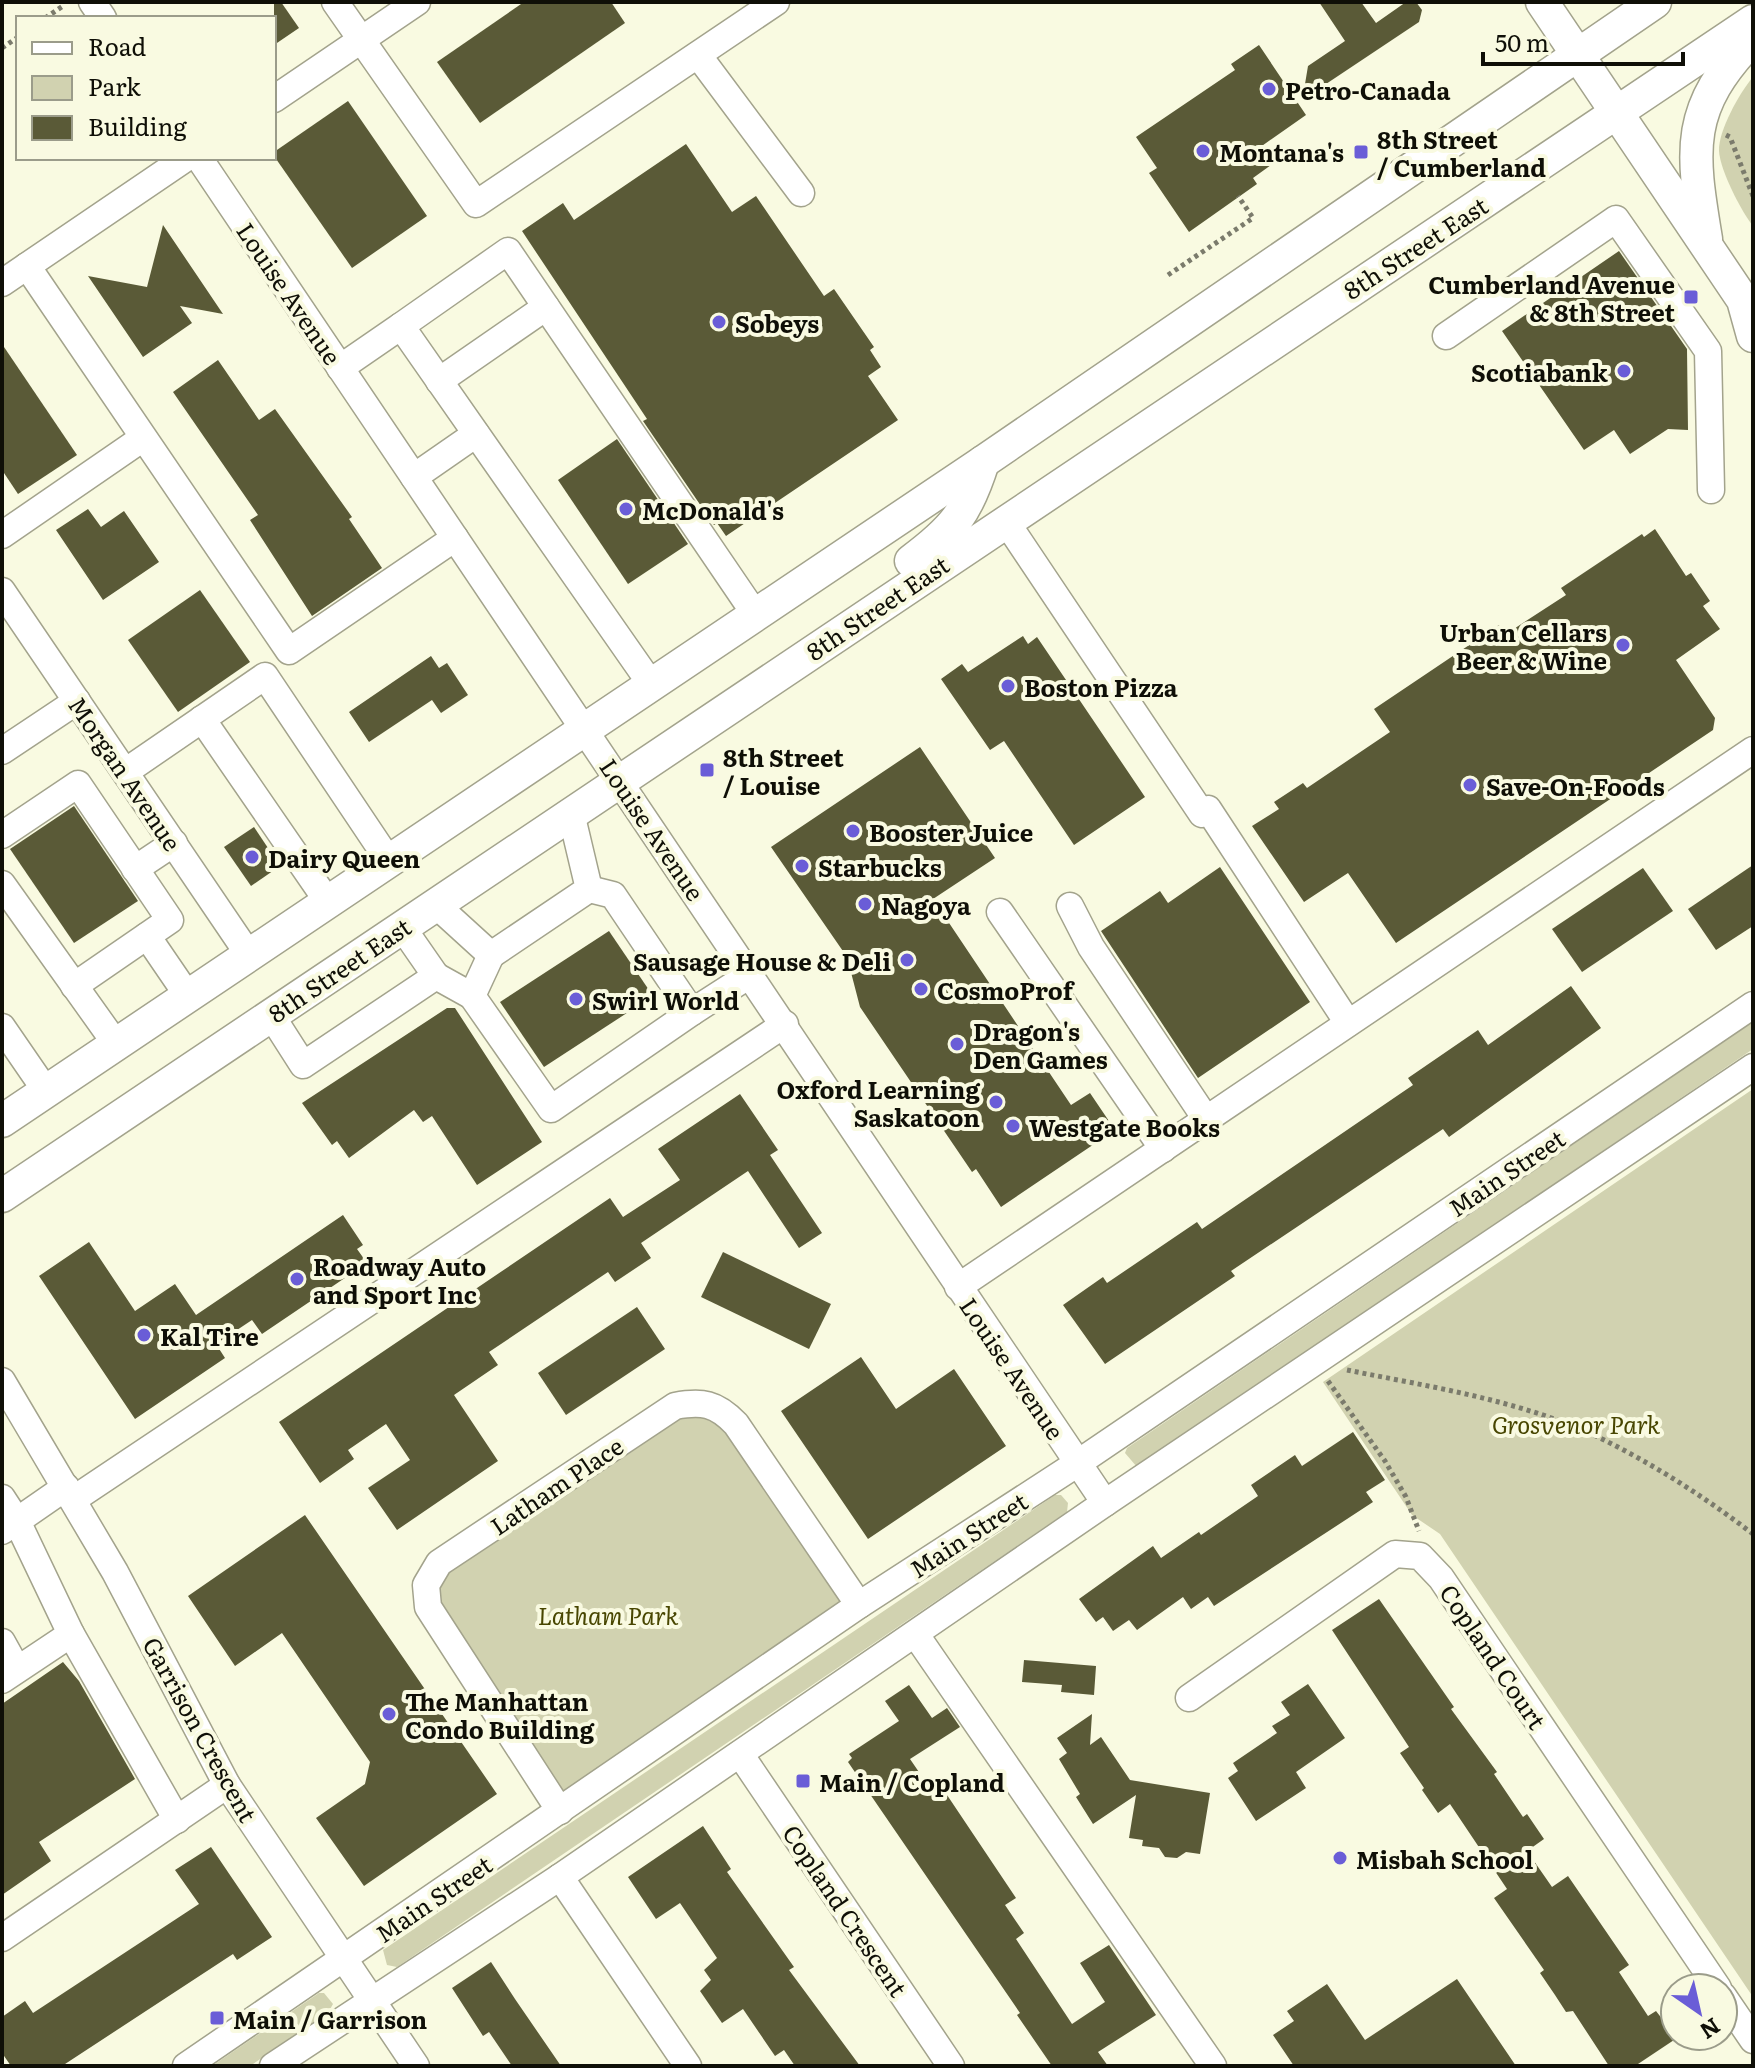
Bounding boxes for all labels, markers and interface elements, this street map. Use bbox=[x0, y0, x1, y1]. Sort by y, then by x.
legend bbox=[16, 16, 276, 160]
scale bar bbox=[1483, 16, 1683, 66]
text: 50 m bbox=[1495, 24, 1549, 59]
text: Road bbox=[88, 28, 147, 63]
text: Park bbox=[88, 68, 141, 103]
place label: Petro-Canada bbox=[1285, 72, 1450, 107]
marker: Petro-Canada bbox=[1260, 80, 1278, 98]
text: Building bbox=[88, 108, 187, 143]
place label: 8th Street / Cumberland bbox=[1377, 121, 1546, 184]
place label: Montana's bbox=[1219, 134, 1344, 169]
marker: Montana's bbox=[1194, 142, 1212, 160]
marker: 8th Street / Cumberland bbox=[1352, 143, 1370, 161]
street label: 8th Street East bbox=[1336, 187, 1494, 307]
street label: Louise Avenue bbox=[229, 215, 351, 371]
place label: Cumberland Avenue & 8th Street bbox=[1428, 266, 1675, 329]
marker: Cumberland Avenue & 8th Street bbox=[1682, 288, 1700, 306]
place label: Sobeys bbox=[735, 305, 819, 340]
marker: Sobeys bbox=[710, 313, 728, 331]
place label: Scotiabank bbox=[1471, 354, 1609, 389]
marker: Scotiabank bbox=[1615, 362, 1633, 380]
place label: McDonald's bbox=[642, 492, 784, 527]
marker: McDonald's bbox=[617, 500, 635, 518]
street label: 8th Street East bbox=[799, 546, 956, 668]
place label: Urban Cellars Beer & Wine bbox=[1439, 614, 1607, 677]
marker: Urban Cellars Beer & Wine bbox=[1614, 636, 1632, 654]
place label: Boston Pizza bbox=[1024, 669, 1178, 704]
marker: Boston Pizza bbox=[999, 677, 1017, 695]
street label: Morgan Avenue bbox=[61, 689, 191, 857]
place label: 8th Street / Louise bbox=[723, 739, 844, 802]
street label: Louise Avenue bbox=[592, 751, 714, 907]
marker: 8th Street / Louise bbox=[698, 761, 716, 779]
place label: Save-On-Foods bbox=[1486, 768, 1665, 803]
marker: Save-On-Foods bbox=[1461, 776, 1479, 794]
place label: Booster Juice bbox=[869, 814, 1033, 849]
marker: Booster Juice bbox=[844, 822, 862, 840]
place label: Dairy Queen bbox=[268, 840, 421, 875]
marker: Dairy Queen bbox=[243, 848, 261, 866]
place label: Starbucks bbox=[818, 849, 942, 884]
marker: Starbucks bbox=[793, 857, 811, 875]
place label: Nagoya bbox=[881, 887, 971, 922]
marker: Nagoya bbox=[856, 895, 874, 913]
street label: 8th Street East bbox=[261, 908, 418, 1030]
place label: Sausage House & Deli bbox=[633, 943, 891, 978]
marker: Sausage House & Deli bbox=[898, 951, 916, 969]
place label: CosmoProf bbox=[937, 972, 1076, 1007]
marker: CosmoProf bbox=[912, 980, 930, 998]
place label: Swirl World bbox=[592, 982, 740, 1017]
marker: Swirl World bbox=[567, 990, 585, 1008]
place label: Dragon's Den Games bbox=[973, 1013, 1108, 1076]
marker: Dragon's Den Games bbox=[948, 1035, 966, 1053]
place label: Oxford Learning Saskatoon bbox=[777, 1071, 980, 1134]
marker: Oxford Learning Saskatoon bbox=[987, 1093, 1005, 1111]
place label: Westgate Books bbox=[1029, 1109, 1220, 1144]
marker: Westgate Books bbox=[1004, 1117, 1022, 1135]
street label: Main Street bbox=[1441, 1120, 1572, 1224]
place label: Roadway Auto and Sport Inc bbox=[313, 1248, 486, 1311]
marker: Roadway Auto and Sport Inc bbox=[288, 1270, 306, 1288]
street label: Louise Avenue bbox=[952, 1290, 1074, 1446]
place label: Kal Tire bbox=[160, 1318, 259, 1353]
marker: Kal Tire bbox=[135, 1326, 153, 1344]
park label: Grosvenor Park bbox=[1492, 1406, 1661, 1441]
street label: Latham Place bbox=[483, 1428, 629, 1542]
street label: Main Street bbox=[902, 1483, 1034, 1585]
street label: Copland Court bbox=[1433, 1577, 1556, 1736]
park label: Latham Park bbox=[538, 1597, 679, 1632]
street label: Garrison Crescent bbox=[136, 1630, 267, 1828]
place label: The Manhattan Condo Building bbox=[405, 1683, 595, 1746]
marker: The Manhattan Condo Building bbox=[380, 1705, 398, 1723]
place label: Main / Copland bbox=[819, 1764, 1005, 1799]
marker: Main / Copland bbox=[794, 1772, 812, 1790]
street label: Copland Crescent bbox=[775, 1817, 917, 2003]
place label: Misbah School bbox=[1356, 1841, 1534, 1876]
street label: Main Street bbox=[368, 1846, 499, 1950]
marker: Misbah School bbox=[1331, 1849, 1349, 1867]
north arrow bbox=[1659, 1972, 1739, 2052]
place label: Main / Garrison bbox=[233, 2001, 428, 2036]
marker: Main / Garrison bbox=[208, 2009, 226, 2027]
text: N bbox=[1694, 2011, 1728, 2049]

